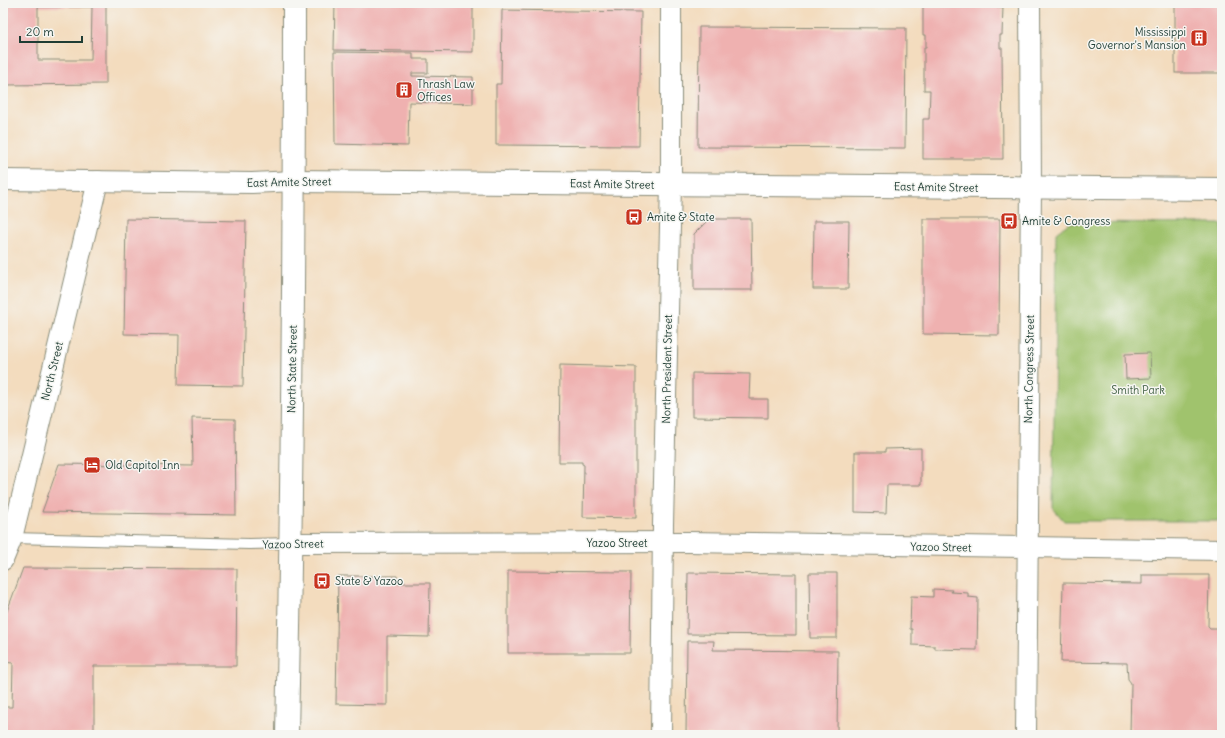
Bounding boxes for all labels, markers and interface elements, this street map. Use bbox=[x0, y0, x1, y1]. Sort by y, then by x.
scale bar bbox=[20, 18, 82, 44]
text: 20 m bbox=[26, 24, 54, 39]
place label: Mississippi Governor's Mansion bbox=[1088, 25, 1186, 52]
building icon: Mississippi Governor's Mansion bbox=[1189, 28, 1209, 48]
place label: Thrash Law Offices bbox=[417, 77, 475, 104]
building icon: Thrash Law Offices bbox=[394, 80, 414, 100]
street label: East Amite Street bbox=[247, 174, 332, 190]
street label: East Amite Street bbox=[570, 176, 655, 192]
street label: East Amite Street bbox=[894, 179, 979, 195]
bus stop icon: Amite & State bbox=[624, 207, 644, 227]
place label: Amite & State bbox=[647, 210, 715, 224]
bus stop icon: Amite & Congress bbox=[999, 211, 1019, 231]
place label: Amite & Congress bbox=[1022, 214, 1110, 228]
street label: North President Street bbox=[659, 314, 675, 424]
street label: North Congress Street bbox=[1021, 314, 1037, 423]
street label: North State Street bbox=[284, 324, 300, 413]
street label: North Street bbox=[38, 340, 66, 402]
park label: Smith Park bbox=[1111, 383, 1165, 397]
hotel icon: Old Capitol Inn bbox=[82, 455, 102, 475]
place label: Old Capitol Inn bbox=[105, 458, 180, 472]
street label: Yazoo Street bbox=[262, 536, 324, 552]
street label: Yazoo Street bbox=[586, 536, 648, 550]
street label: Yazoo Street bbox=[910, 539, 972, 555]
bus stop icon: State & Yazoo bbox=[312, 571, 332, 591]
place label: State & Yazoo bbox=[335, 574, 403, 588]

